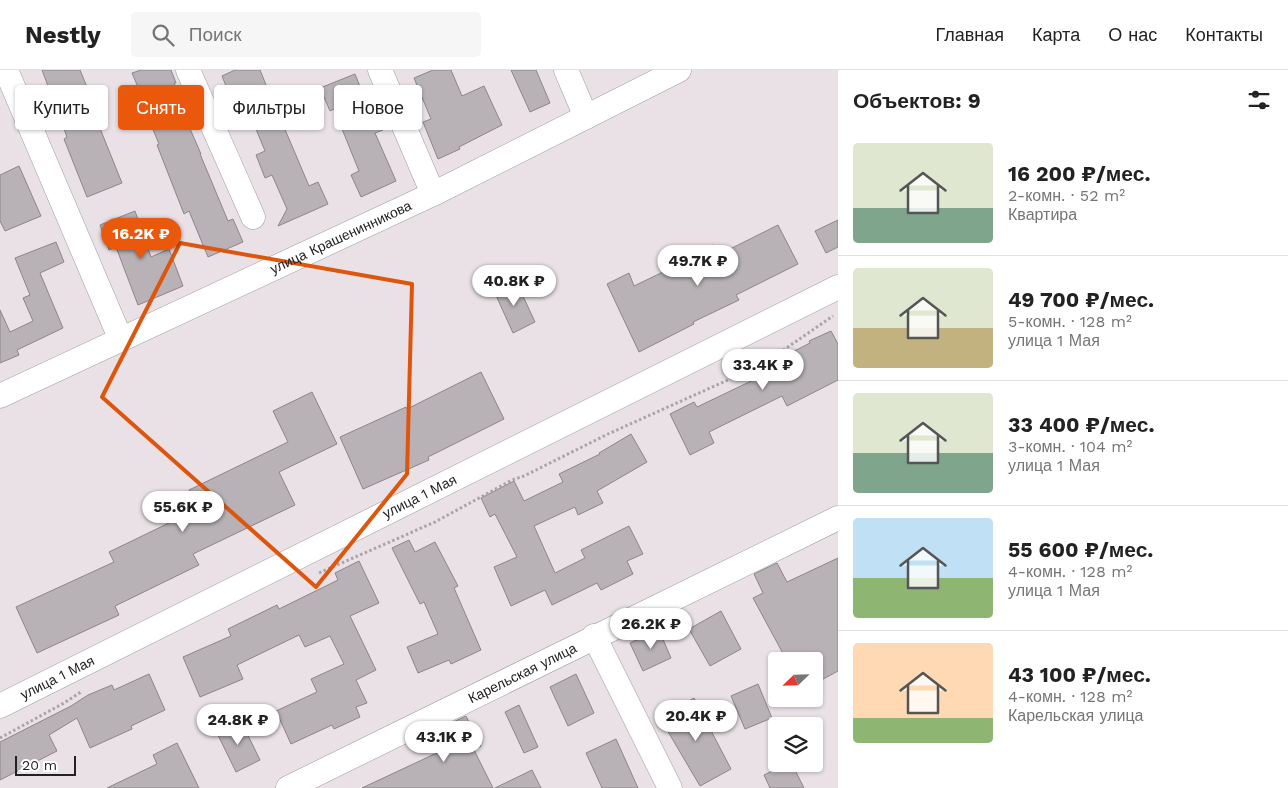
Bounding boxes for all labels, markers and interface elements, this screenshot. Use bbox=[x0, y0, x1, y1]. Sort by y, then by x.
search box bbox=[131, 12, 481, 57]
text: Nestly bbox=[25, 21, 101, 49]
icon: search bbox=[149, 21, 177, 49]
text: Поиск bbox=[189, 23, 242, 46]
text: Главная bbox=[935, 24, 1004, 45]
text: Карта bbox=[1032, 24, 1080, 45]
text: О нас bbox=[1108, 24, 1157, 45]
text: Контакты bbox=[1185, 24, 1263, 45]
chip: Купить bbox=[15, 85, 108, 130]
chip: Снять bbox=[118, 85, 204, 130]
chip: Фильтры bbox=[214, 85, 324, 130]
chip: Новое bbox=[334, 85, 422, 130]
icon: filters bbox=[1245, 86, 1273, 114]
text: Объектов: 9 bbox=[853, 88, 981, 113]
text: 16 200 ₽/мес. bbox=[1008, 161, 1151, 186]
icon: home bbox=[893, 163, 953, 223]
text: 2-комн. · 52 m² bbox=[1008, 186, 1125, 205]
street label: улица Крашенинникова bbox=[268, 197, 414, 277]
text: Квартира bbox=[1008, 205, 1077, 224]
pin: 16.2K ₽ bbox=[95, 218, 187, 260]
text: 16.2K ₽ bbox=[112, 224, 170, 243]
pin: 49.7K ₽ bbox=[652, 244, 744, 287]
text: 49.7K ₽ bbox=[668, 251, 728, 270]
pin: 40.8K ₽ bbox=[468, 264, 560, 307]
text: 40.8K ₽ bbox=[483, 271, 545, 290]
text: 49 700 ₽/мес. bbox=[1008, 287, 1154, 312]
icon: home bbox=[893, 288, 953, 348]
text: 5-комн. · 128 m² bbox=[1008, 312, 1132, 331]
text: улица 1 Мая bbox=[1008, 331, 1100, 350]
pin: 33.4K ₽ bbox=[717, 348, 809, 391]
text: 33.4K ₽ bbox=[733, 355, 793, 374]
text: 33 400 ₽/мес. bbox=[1008, 412, 1155, 437]
icon: home bbox=[893, 413, 953, 473]
text: 3-комн. · 104 m² bbox=[1008, 437, 1132, 456]
text: улица 1 Мая bbox=[1008, 456, 1100, 475]
street label: улица 1 Мая bbox=[380, 471, 459, 521]
pin: 55.6K ₽ bbox=[137, 490, 229, 533]
text: 55.6K ₽ bbox=[153, 497, 213, 516]
text: 55 600 ₽/мес. bbox=[1008, 537, 1153, 562]
icon: home bbox=[893, 538, 953, 598]
text: 4-комн. · 128 m² bbox=[1008, 562, 1132, 581]
text: улица 1 Мая bbox=[1008, 581, 1100, 600]
pin: 26.2K ₽ bbox=[605, 608, 697, 650]
text: 26.2K ₽ bbox=[621, 614, 681, 633]
street label: Карельская улица bbox=[465, 640, 579, 706]
street label: улица 1 Мая bbox=[18, 652, 97, 703]
north arrow bbox=[768, 652, 822, 708]
map controls bbox=[768, 652, 823, 772]
text: 43 100 ₽/мес. bbox=[1008, 662, 1151, 687]
icon: home bbox=[893, 663, 953, 723]
text: 4-комн. · 128 m² bbox=[1008, 687, 1132, 706]
pin: 20.4K ₽ bbox=[650, 700, 742, 742]
pin: 24.8K ₽ bbox=[192, 704, 284, 746]
text: 20.4K ₽ bbox=[665, 706, 727, 725]
text: Карельская улица bbox=[1008, 706, 1144, 725]
text: 24.8K ₽ bbox=[208, 710, 268, 729]
button: layers bbox=[768, 717, 823, 772]
pin: 43.1K ₽ bbox=[398, 720, 490, 763]
text: 43.1K ₽ bbox=[416, 727, 472, 746]
scale bar bbox=[15, 753, 76, 776]
text: 20 m bbox=[22, 757, 57, 773]

